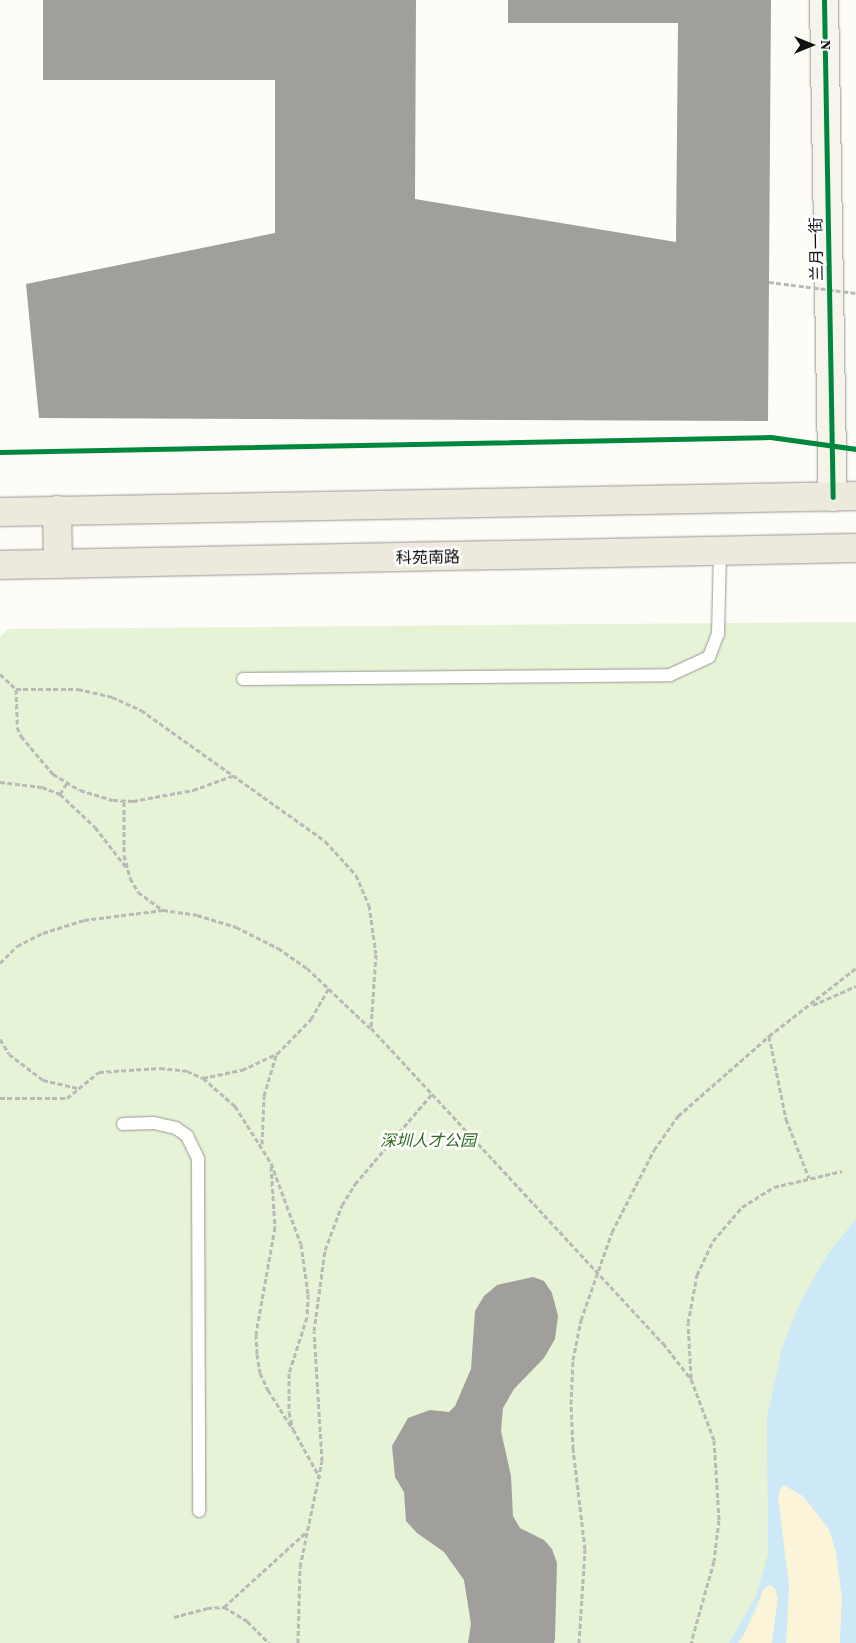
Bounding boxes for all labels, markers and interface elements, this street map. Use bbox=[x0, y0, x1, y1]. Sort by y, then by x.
north arrow bbox=[786, 20, 836, 70]
text: N bbox=[816, 40, 836, 50]
street label: 兰月一街 bbox=[806, 217, 826, 281]
street label: 科苑南路 bbox=[396, 547, 460, 567]
park label: 深圳人才公园 bbox=[380, 1130, 476, 1150]

